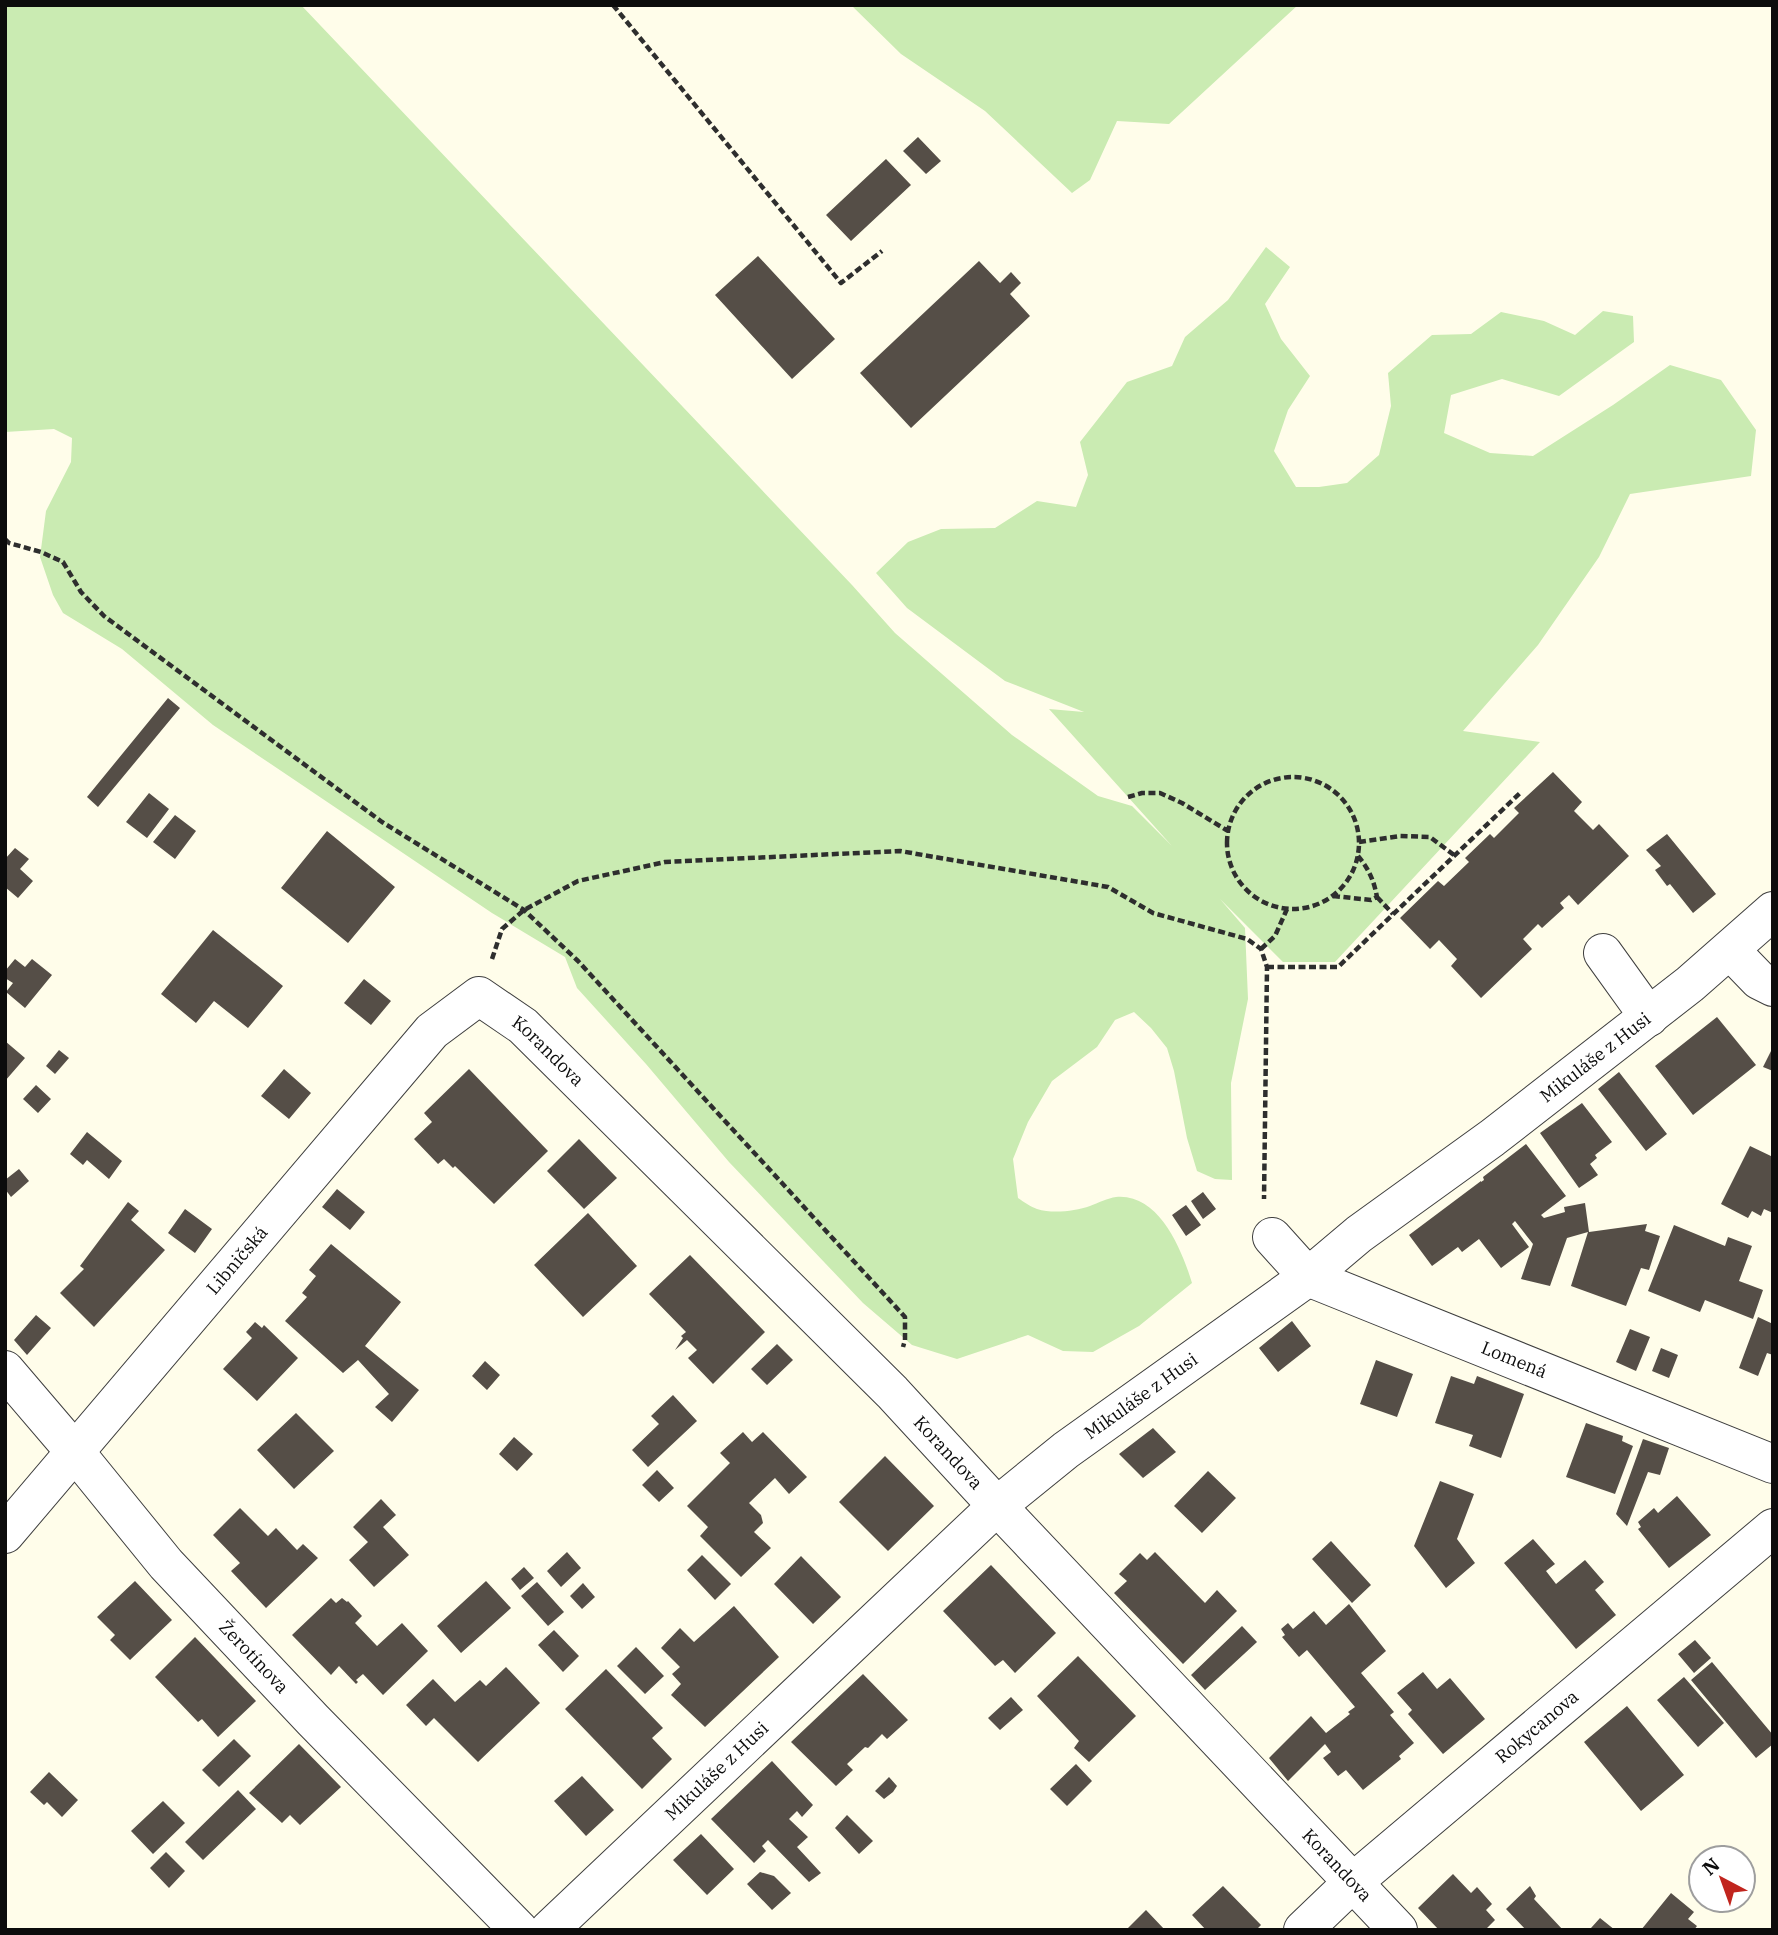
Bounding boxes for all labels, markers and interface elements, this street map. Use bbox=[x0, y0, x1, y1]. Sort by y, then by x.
street label: Mikuláše z Husi bbox=[1535, 1007, 1655, 1107]
street label: Korandova bbox=[508, 1010, 589, 1091]
street label: Libničská bbox=[201, 1221, 273, 1299]
street label: Lomená bbox=[1478, 1336, 1551, 1383]
street label: Mikuláše z Husi bbox=[1080, 1347, 1202, 1444]
street label: Korandova bbox=[909, 1411, 988, 1494]
street label: Žerotínova bbox=[214, 1615, 294, 1698]
street label: Rokycanova bbox=[1490, 1685, 1583, 1768]
street label: Mikuláše z Husi bbox=[660, 1716, 773, 1825]
street label: Korandova bbox=[1297, 1824, 1377, 1906]
north arrow bbox=[1687, 1844, 1757, 1914]
text: N bbox=[1697, 1852, 1724, 1880]

